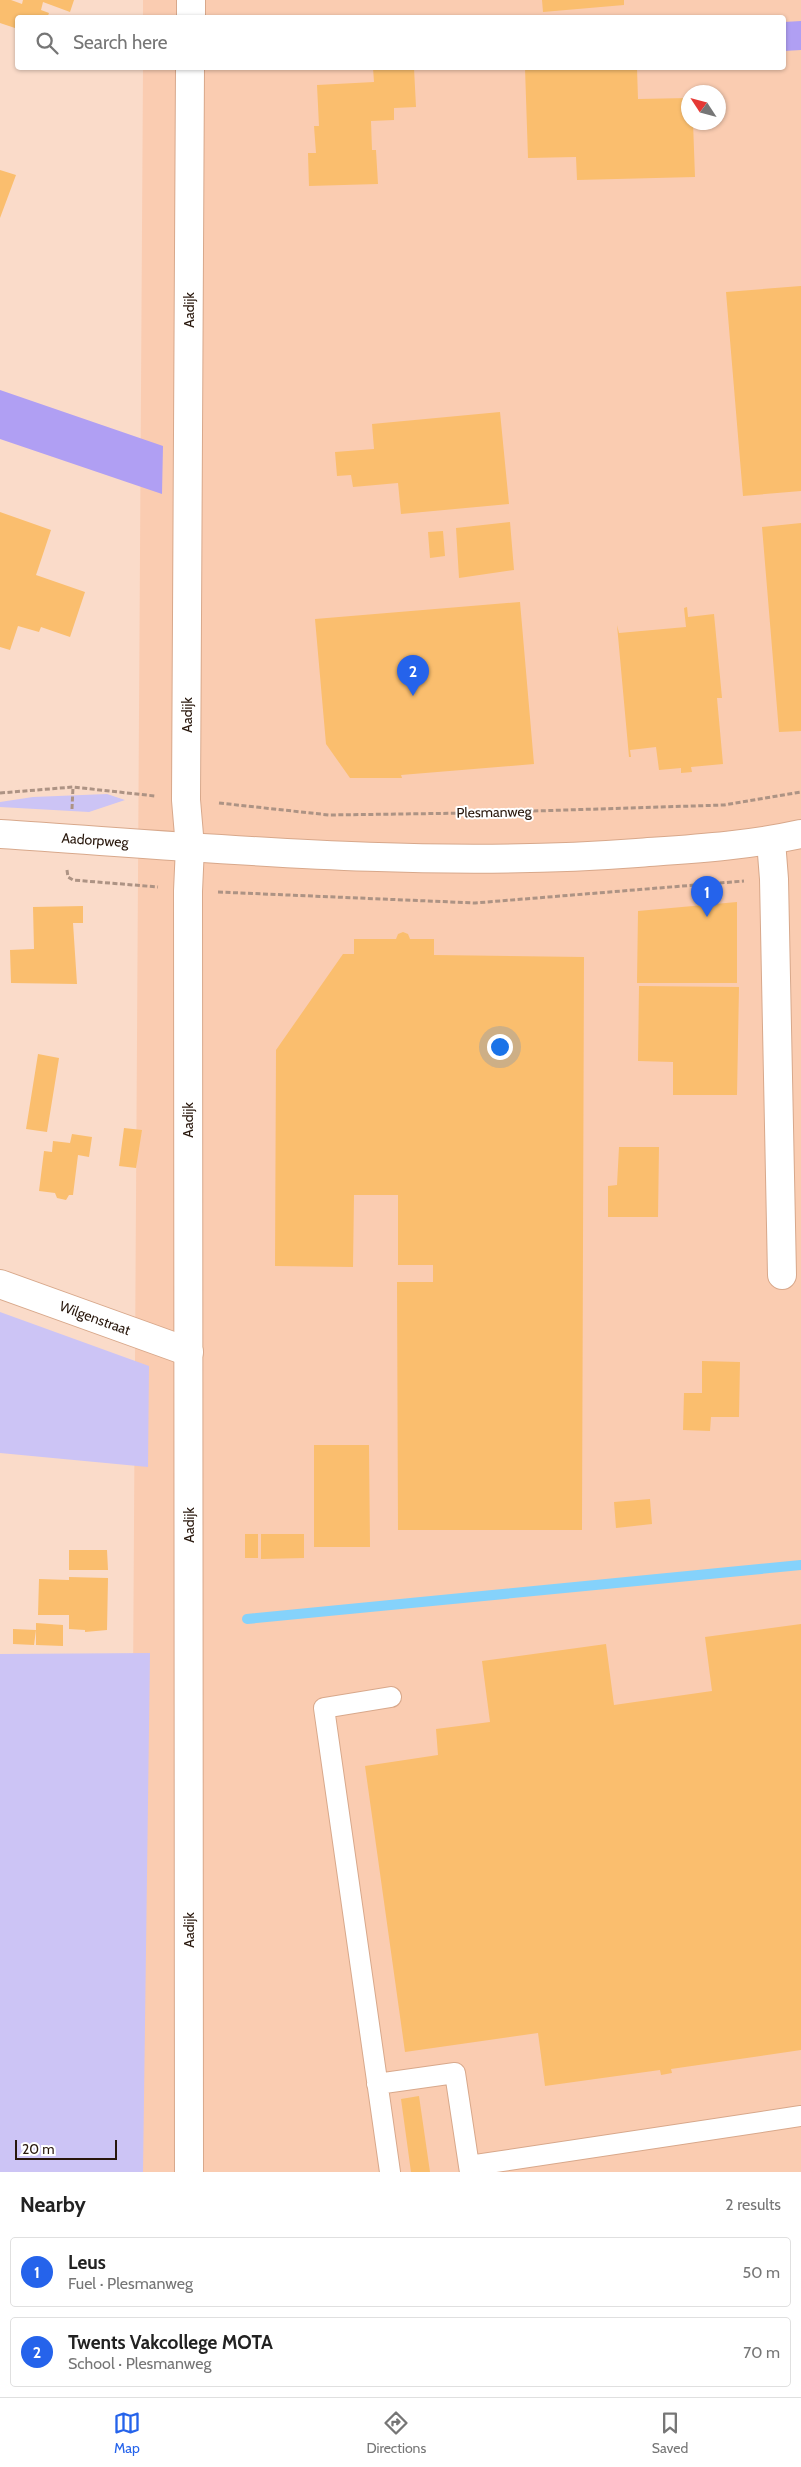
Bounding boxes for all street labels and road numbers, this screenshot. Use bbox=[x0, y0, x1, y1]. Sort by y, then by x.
street label: Aadijk bbox=[180, 292, 198, 328]
street label: Aadijk bbox=[178, 697, 196, 733]
street label: Plesmanweg bbox=[456, 802, 533, 822]
street label: Aadorpweg bbox=[61, 829, 130, 851]
street label: Aadijk bbox=[179, 1102, 197, 1138]
street label: Wilgenstraat bbox=[57, 1297, 133, 1339]
street label: Aadijk bbox=[180, 1507, 198, 1543]
street label: Aadijk bbox=[180, 1912, 198, 1948]

